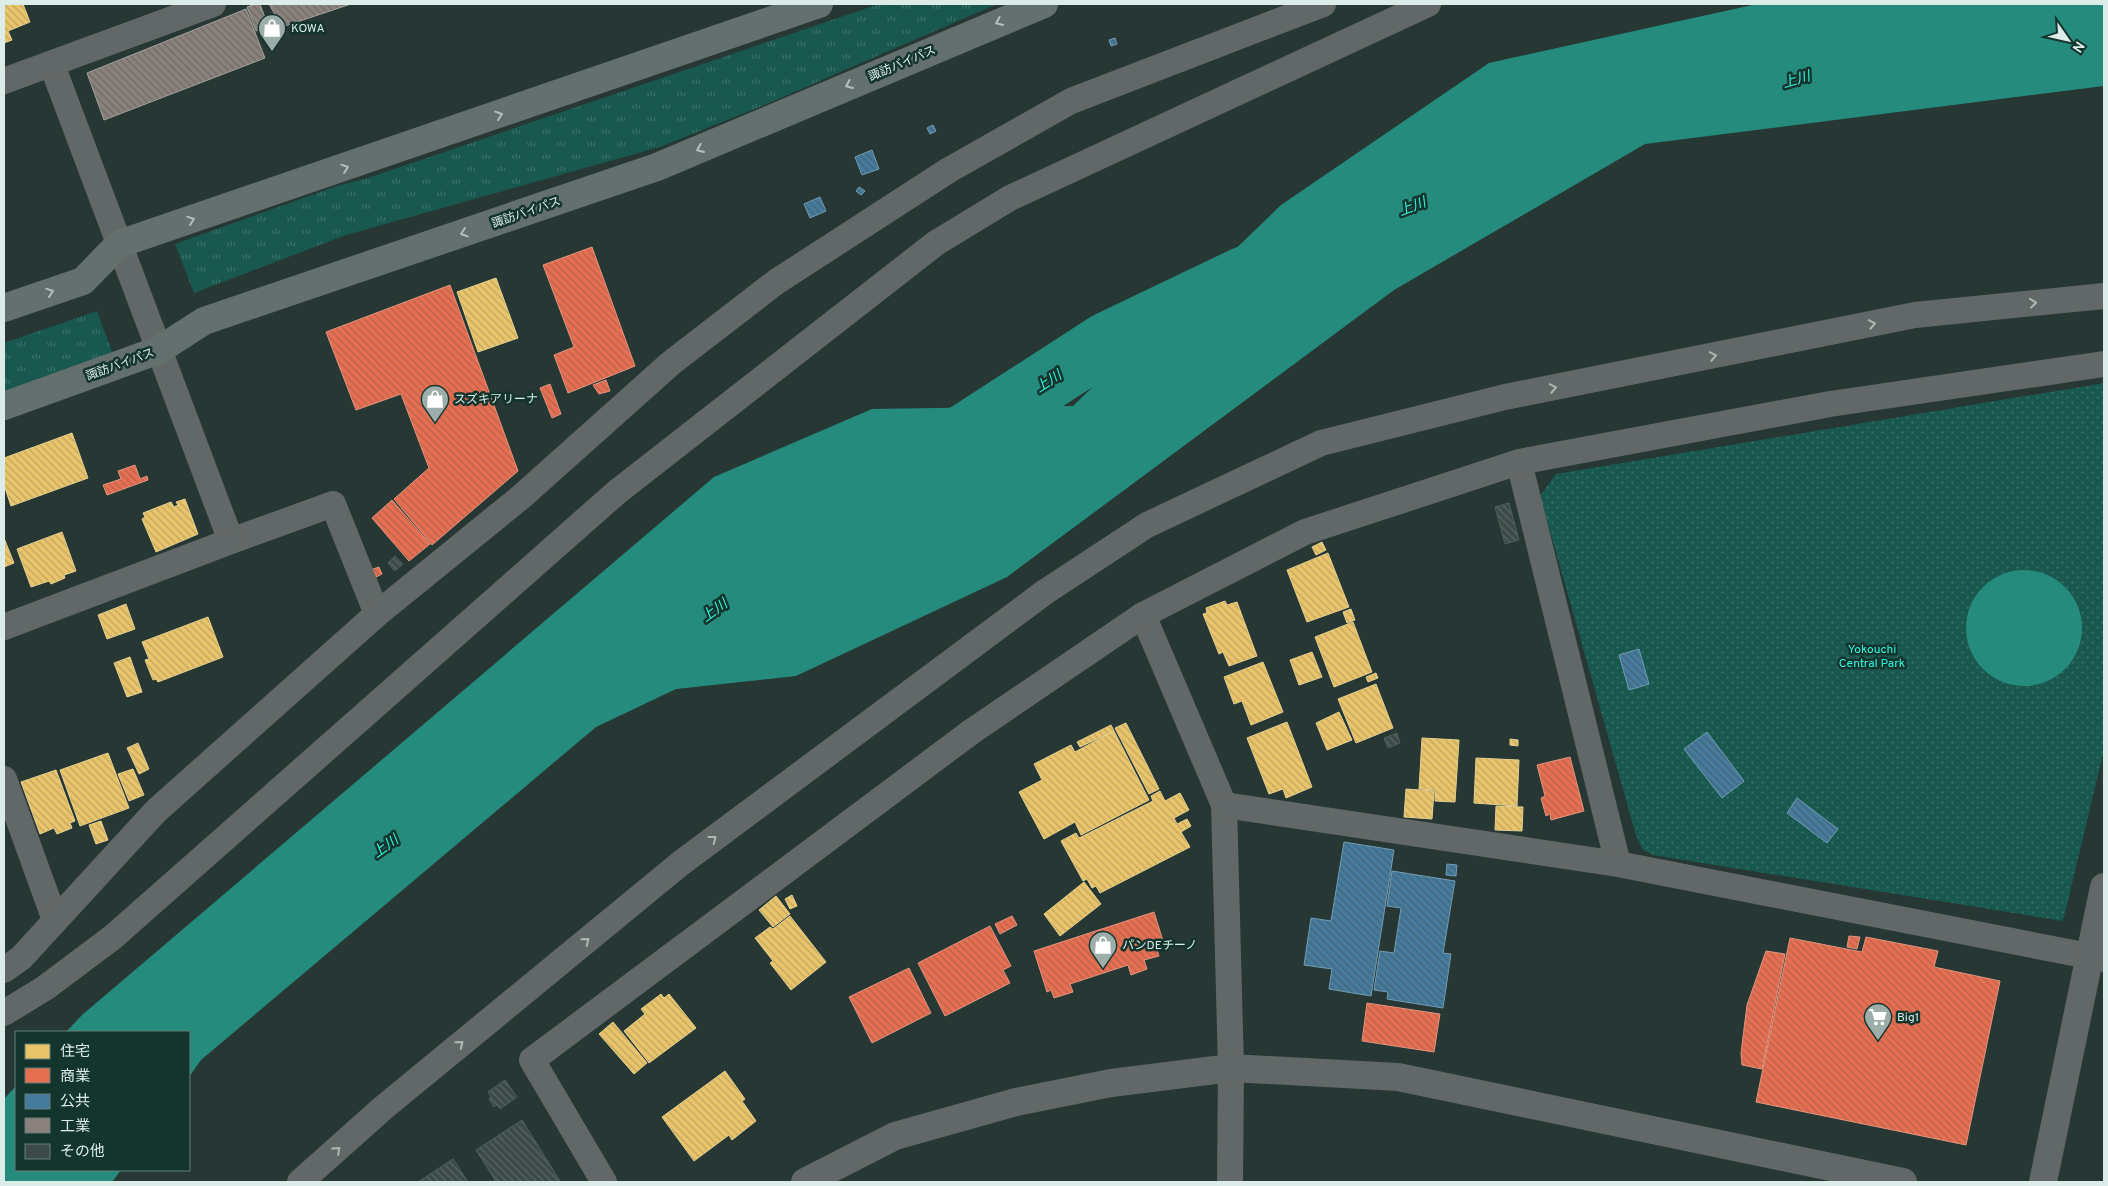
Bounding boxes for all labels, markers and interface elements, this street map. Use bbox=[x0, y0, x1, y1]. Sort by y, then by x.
shop icon: KOWA bbox=[257, 13, 287, 52]
north arrow bbox=[2043, 15, 2093, 65]
one-way arrow bbox=[995, 16, 1004, 26]
place label: KOWA bbox=[291, 21, 325, 37]
text: N bbox=[2068, 38, 2087, 55]
street label: 諏訪バイパス bbox=[866, 43, 939, 85]
water label: 上川 bbox=[1781, 68, 1814, 92]
one-way arrow bbox=[845, 79, 854, 90]
one-way arrow bbox=[494, 110, 502, 120]
one-way arrow bbox=[696, 143, 705, 153]
one-way arrow bbox=[340, 163, 349, 173]
street label: 諏訪バイパス bbox=[490, 194, 563, 232]
water label: 上川 bbox=[1396, 194, 1431, 220]
one-way arrow bbox=[187, 216, 195, 226]
one-way arrow bbox=[461, 227, 469, 237]
one-way arrow bbox=[45, 288, 54, 298]
one-way arrow bbox=[2029, 298, 2037, 309]
one-way arrow bbox=[1867, 319, 1876, 329]
street label: 諏訪バイパス bbox=[84, 345, 157, 385]
one-way arrow bbox=[1708, 351, 1717, 361]
water label: 上川 bbox=[1032, 366, 1067, 397]
one-way arrow bbox=[1549, 383, 1558, 393]
shop icon: スズキアリーナ bbox=[420, 384, 450, 423]
place label: スズキアリーナ bbox=[454, 392, 538, 408]
water label: 上川 bbox=[699, 595, 733, 626]
park label: Yokouchi Central Park bbox=[1839, 642, 1905, 672]
water label: 上川 bbox=[370, 831, 404, 862]
one-way arrow bbox=[707, 836, 716, 846]
shop icon: パンDEチーノ bbox=[1088, 930, 1118, 969]
place label: パンDEチーノ bbox=[1122, 938, 1197, 954]
one-way arrow bbox=[580, 939, 589, 947]
supermarket icon: Big1 bbox=[1863, 1002, 1893, 1041]
place label: Big1 bbox=[1897, 1010, 1919, 1026]
legend bbox=[15, 1031, 190, 1171]
one-way arrow bbox=[455, 1041, 464, 1050]
text: 住宅 bbox=[60, 1043, 90, 1062]
text: 商業 bbox=[60, 1068, 90, 1087]
text: 公共 bbox=[60, 1093, 90, 1112]
text: 工業 bbox=[60, 1118, 90, 1137]
text: その他 bbox=[60, 1143, 105, 1162]
one-way arrow bbox=[331, 1147, 340, 1156]

